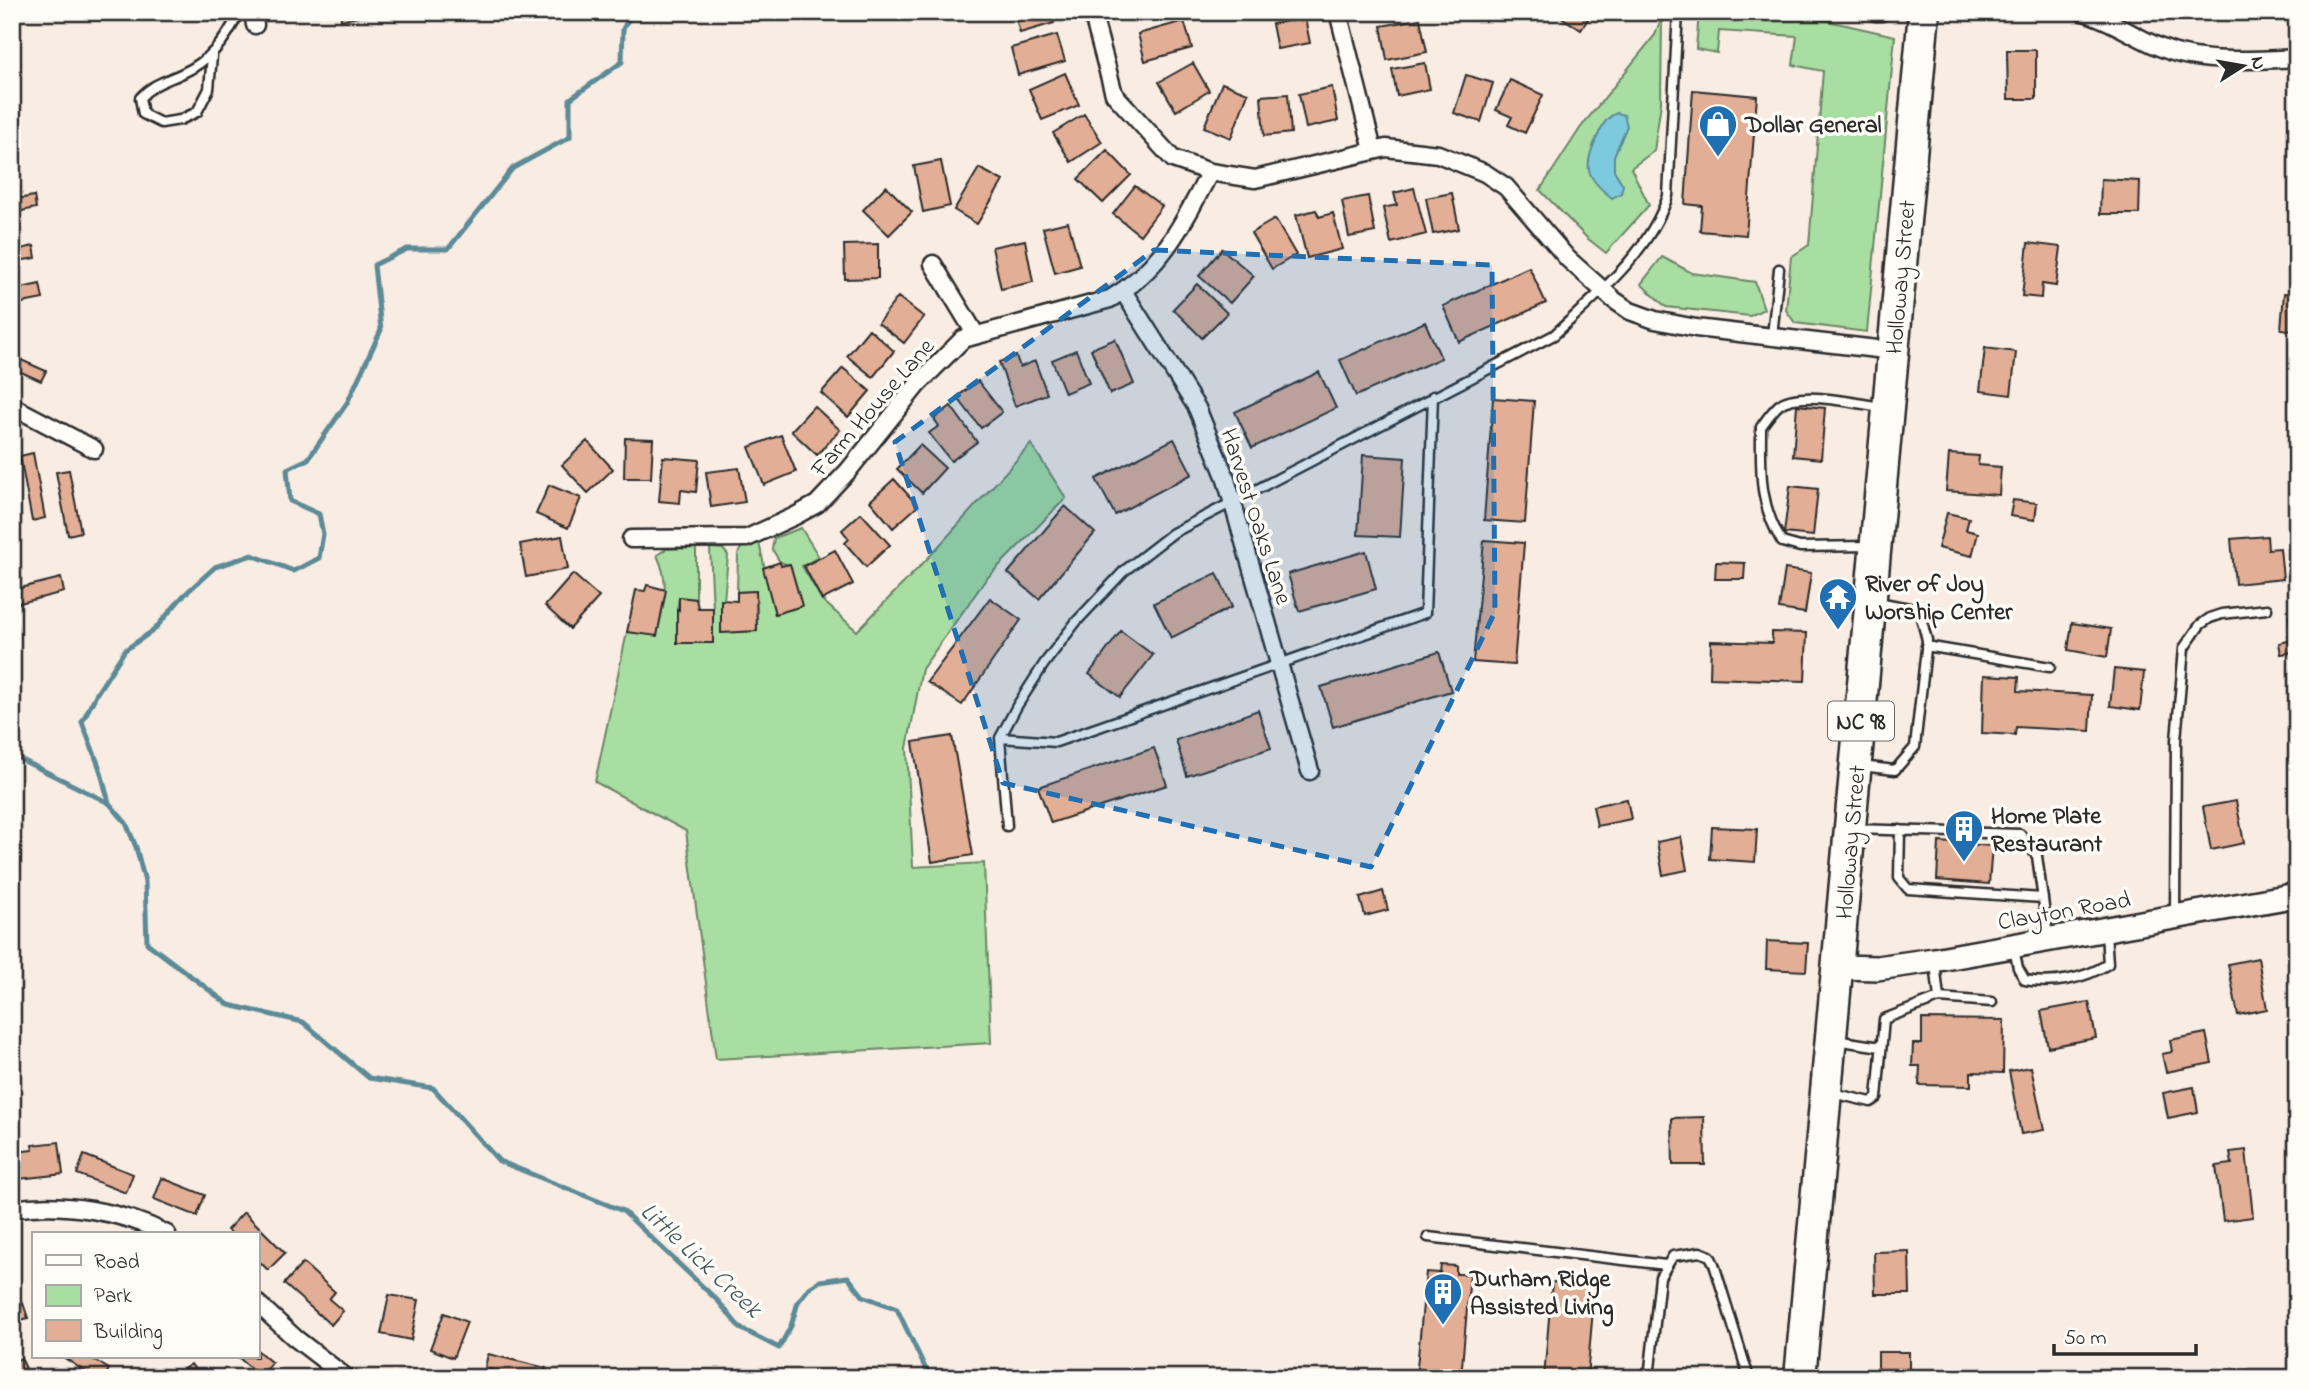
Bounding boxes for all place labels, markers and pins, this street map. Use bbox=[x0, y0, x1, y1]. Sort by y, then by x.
shop icon: Dollar General bbox=[1697, 103, 1739, 158]
place label: Dollar General bbox=[1744, 109, 1882, 144]
place label: River of Joy Worship Center bbox=[1865, 568, 2013, 631]
temple icon: River of Joy Worship Center bbox=[1817, 576, 1859, 631]
place label: Home Plate Restaurant bbox=[1991, 800, 2103, 863]
building icon: Home Plate Restaurant bbox=[1943, 808, 1985, 863]
place label: Durham Ridge Assisted Living bbox=[1469, 1263, 1614, 1327]
building icon: Durham Ridge Assisted Living bbox=[1422, 1271, 1464, 1326]

